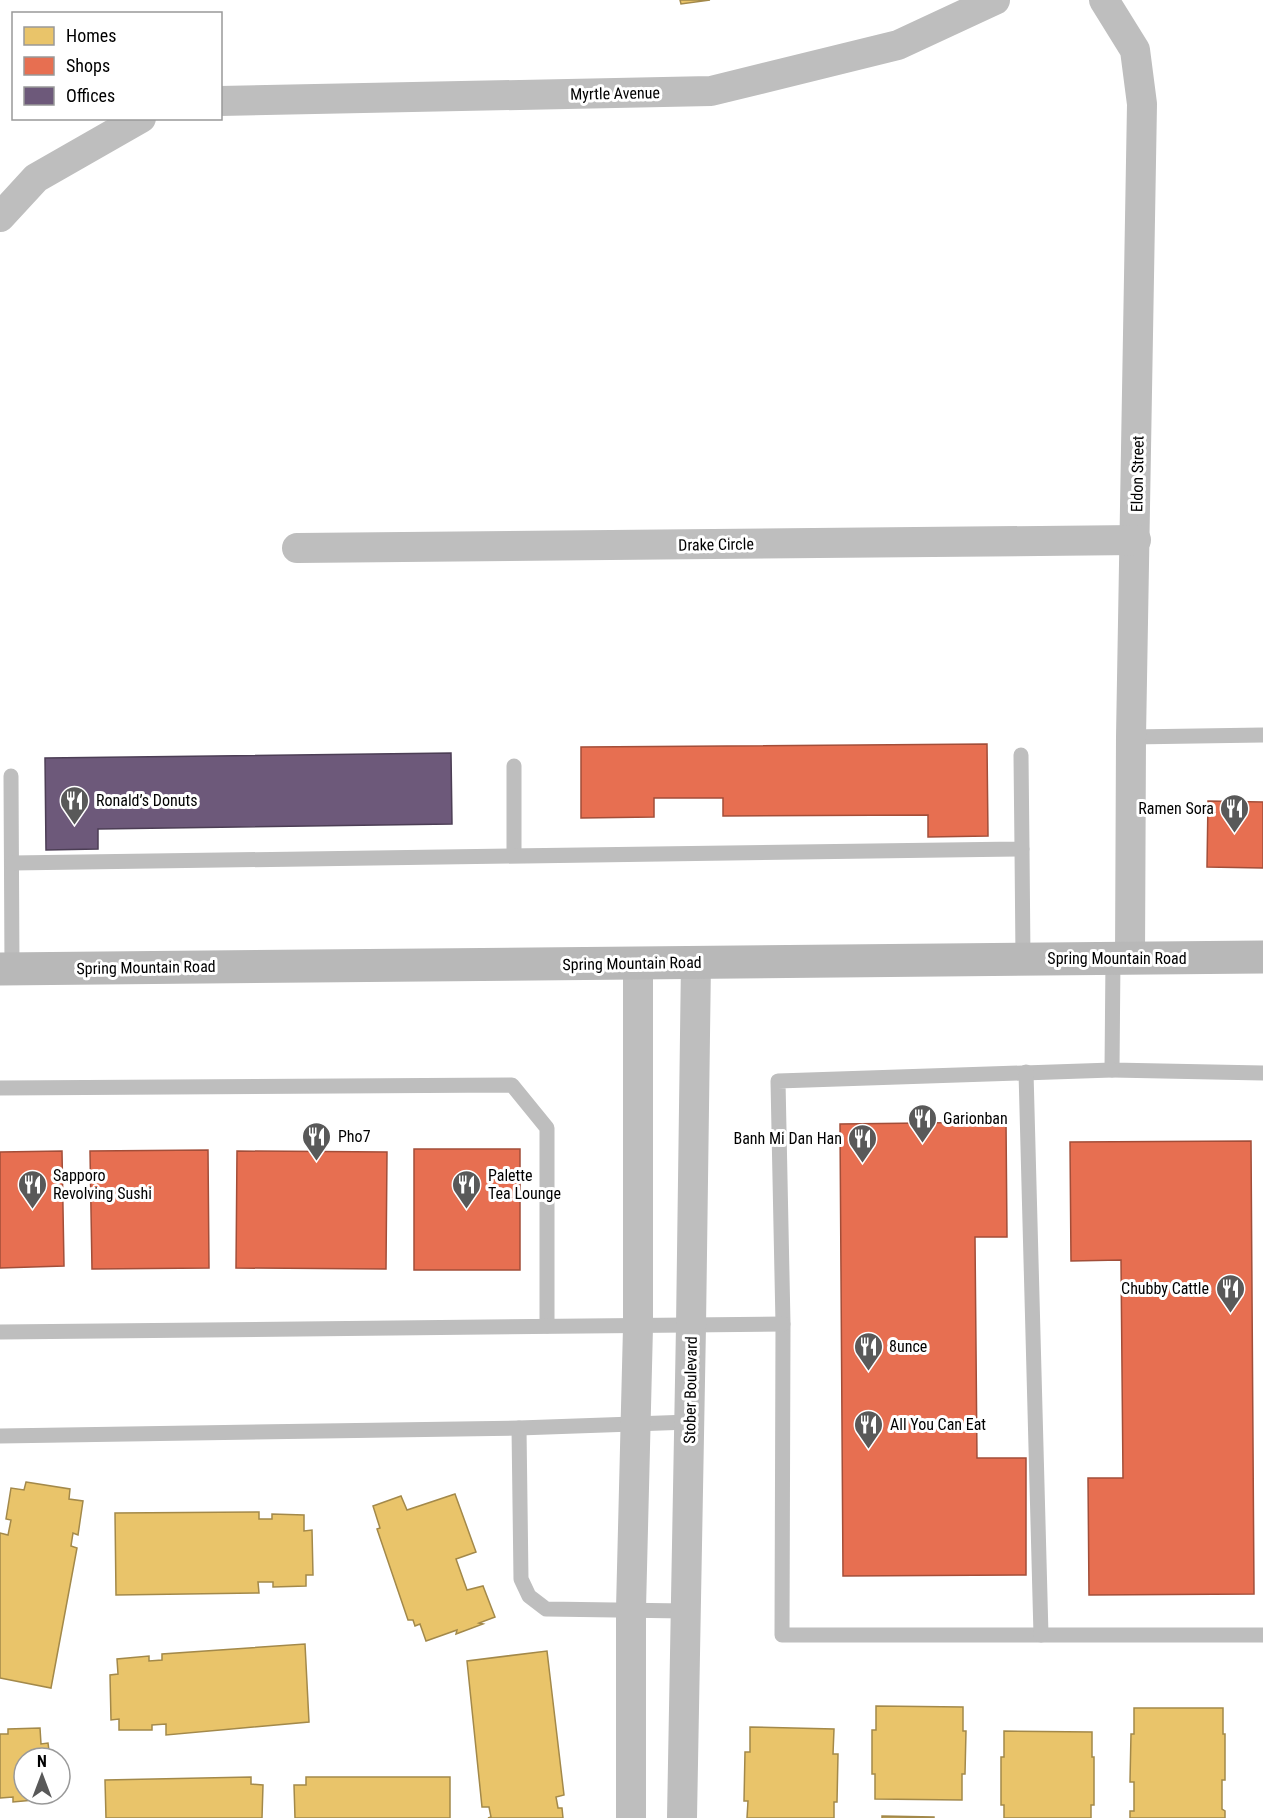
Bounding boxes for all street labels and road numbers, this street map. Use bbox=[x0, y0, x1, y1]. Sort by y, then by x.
street label: Myrtle Avenue bbox=[570, 83, 660, 104]
street label: Eldon Street bbox=[1127, 435, 1148, 512]
street label: Drake Circle bbox=[678, 534, 754, 555]
street label: Spring Mountain Road bbox=[1047, 949, 1187, 968]
street label: Spring Mountain Road bbox=[562, 953, 702, 974]
street label: Spring Mountain Road bbox=[76, 957, 216, 978]
street label: Stober Boulevard bbox=[680, 1336, 701, 1444]

